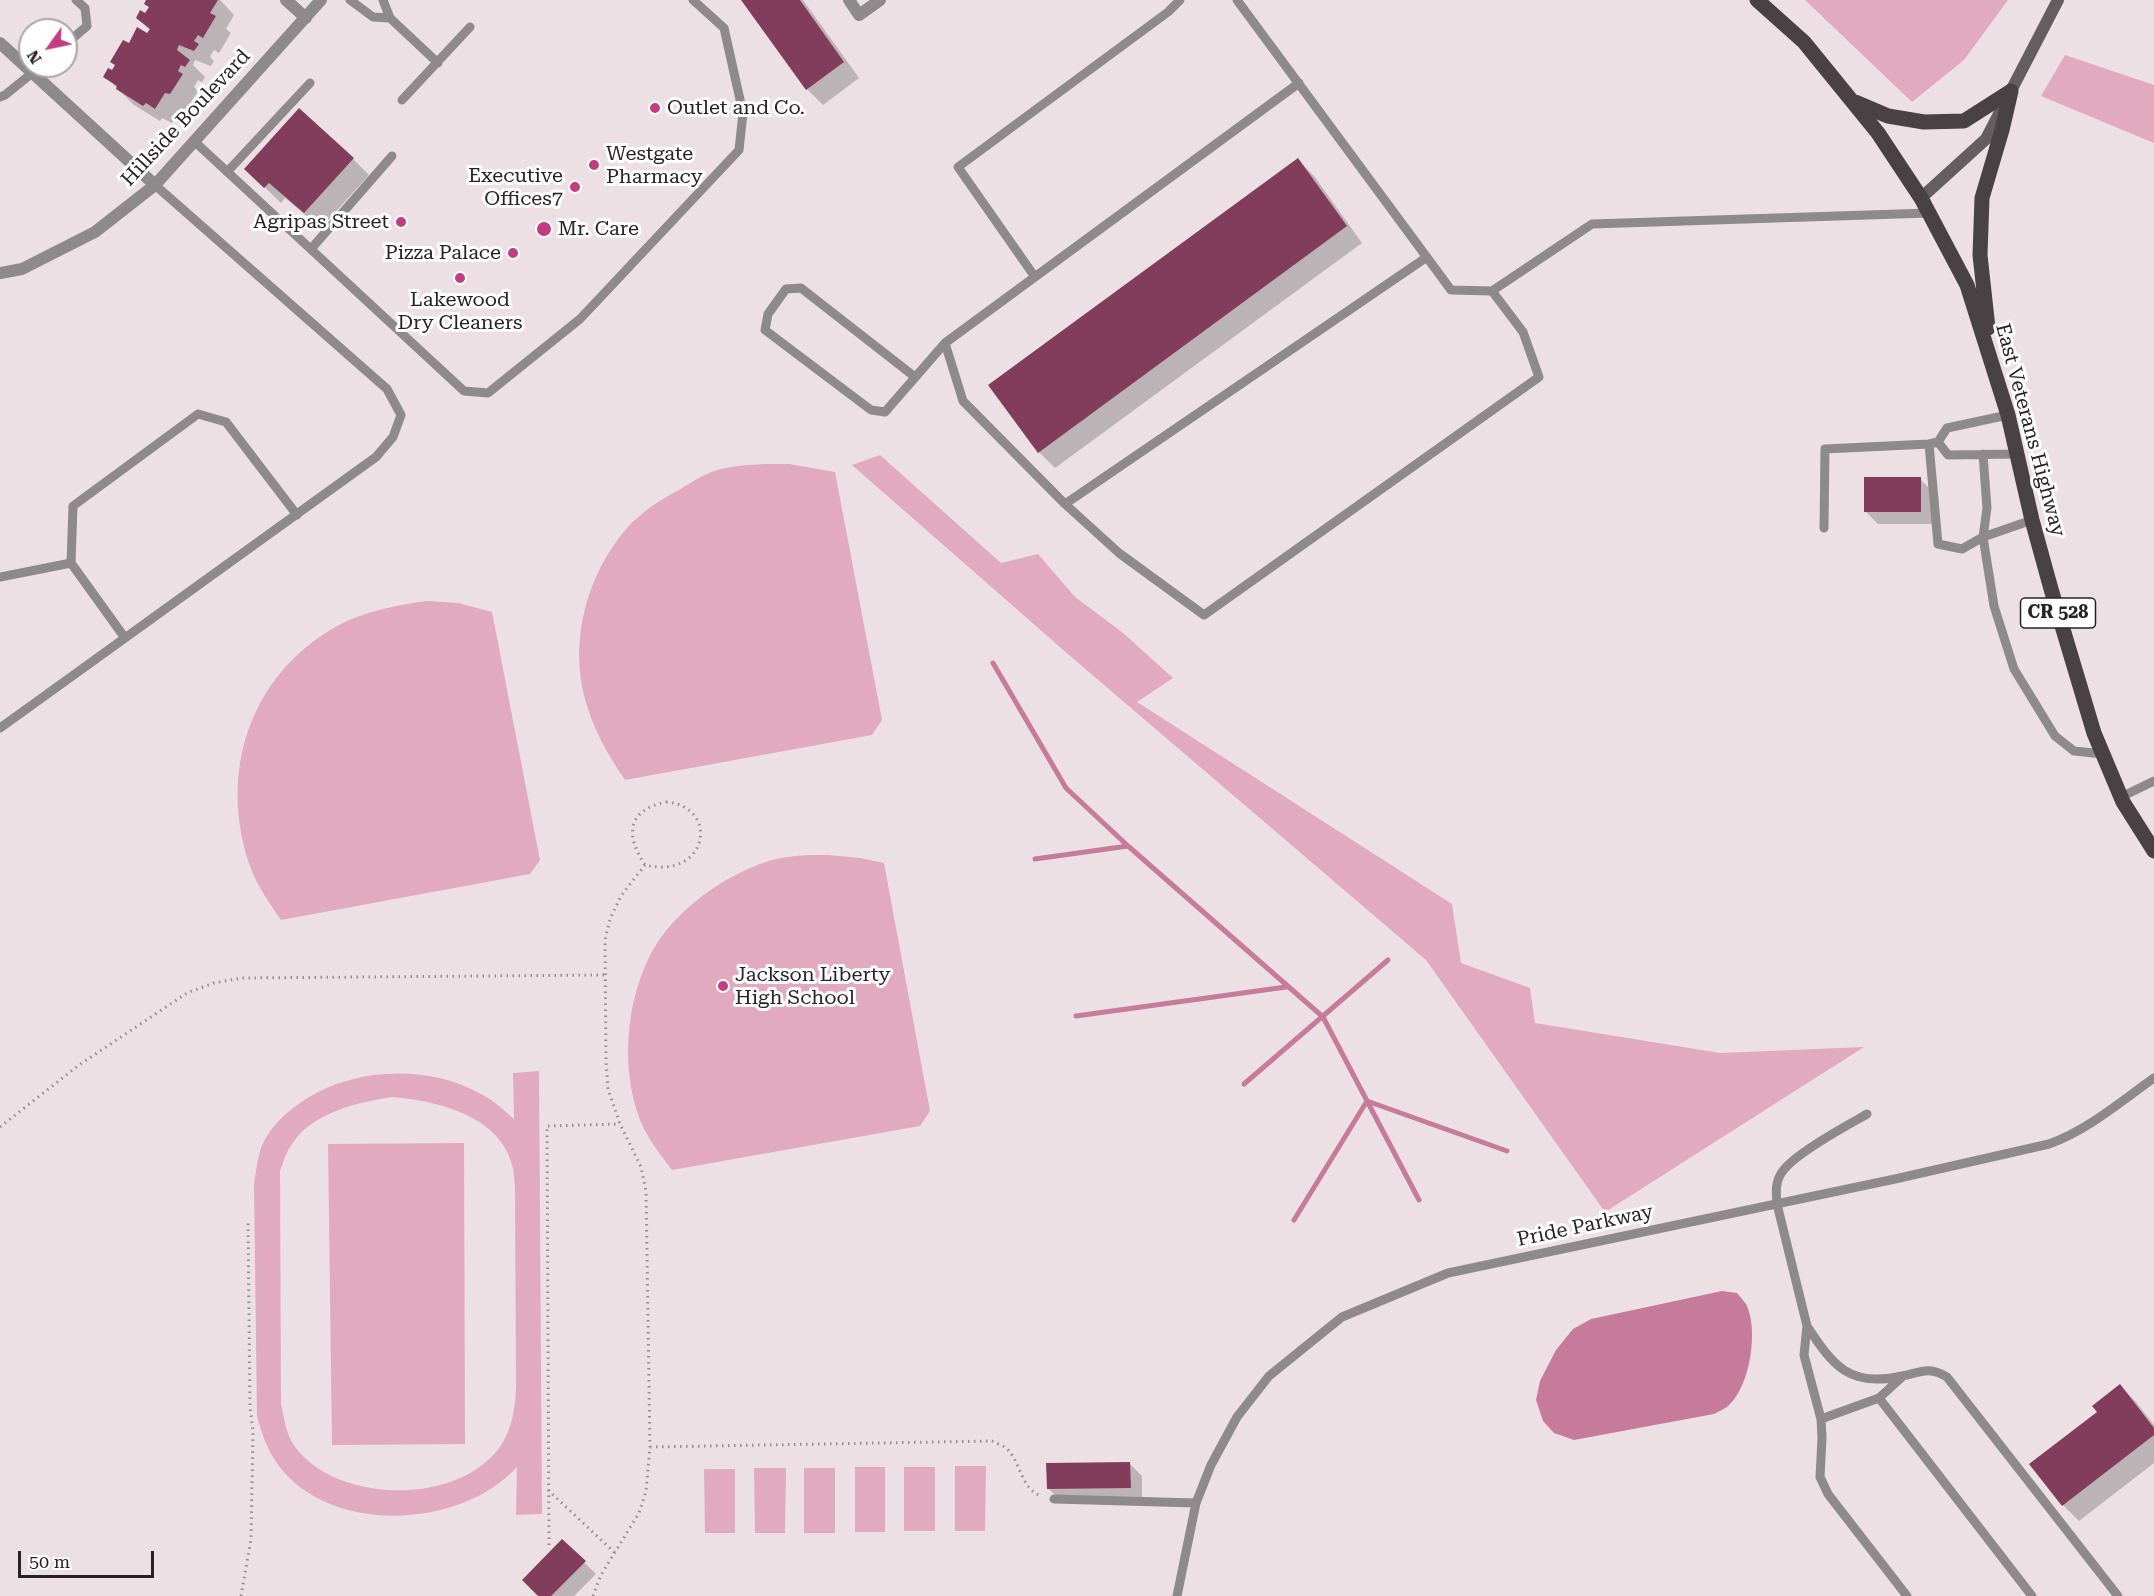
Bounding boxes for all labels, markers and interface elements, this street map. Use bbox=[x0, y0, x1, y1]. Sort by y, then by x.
north arrow bbox=[18, 18, 78, 78]
street label: Hillside Boulevard bbox=[116, 45, 256, 191]
text: N bbox=[23, 47, 45, 67]
place label: Outlet and Co. bbox=[667, 96, 805, 120]
marker: Outlet and Co. bbox=[648, 101, 662, 115]
place label: Westgate Pharmacy bbox=[606, 142, 703, 189]
marker: Westgate Pharmacy bbox=[587, 158, 601, 172]
place label: Executive Offices7 bbox=[468, 164, 563, 211]
marker: Executive Offices7 bbox=[568, 180, 582, 194]
place label: Agripas Street bbox=[253, 210, 389, 234]
marker: Agripas Street bbox=[394, 215, 408, 229]
place label: Mr. Care bbox=[558, 217, 639, 241]
marker: Mr. Care bbox=[535, 220, 553, 238]
place label: Pizza Palace bbox=[385, 241, 501, 265]
marker: Pizza Palace bbox=[506, 246, 520, 260]
marker: Lakewood Dry Cleaners bbox=[453, 271, 467, 285]
place label: Lakewood Dry Cleaners bbox=[398, 288, 522, 335]
street label: East Veterans Highway bbox=[1990, 321, 2070, 539]
road number: CR 528 bbox=[2020, 598, 2096, 628]
place label: Jackson Liberty High School bbox=[735, 963, 890, 1010]
marker: Jackson Liberty High School bbox=[716, 979, 730, 993]
street label: Pride Parkway bbox=[1515, 1200, 1655, 1252]
scale bar bbox=[21, 1539, 158, 1577]
text: 50 m bbox=[29, 1551, 70, 1572]

